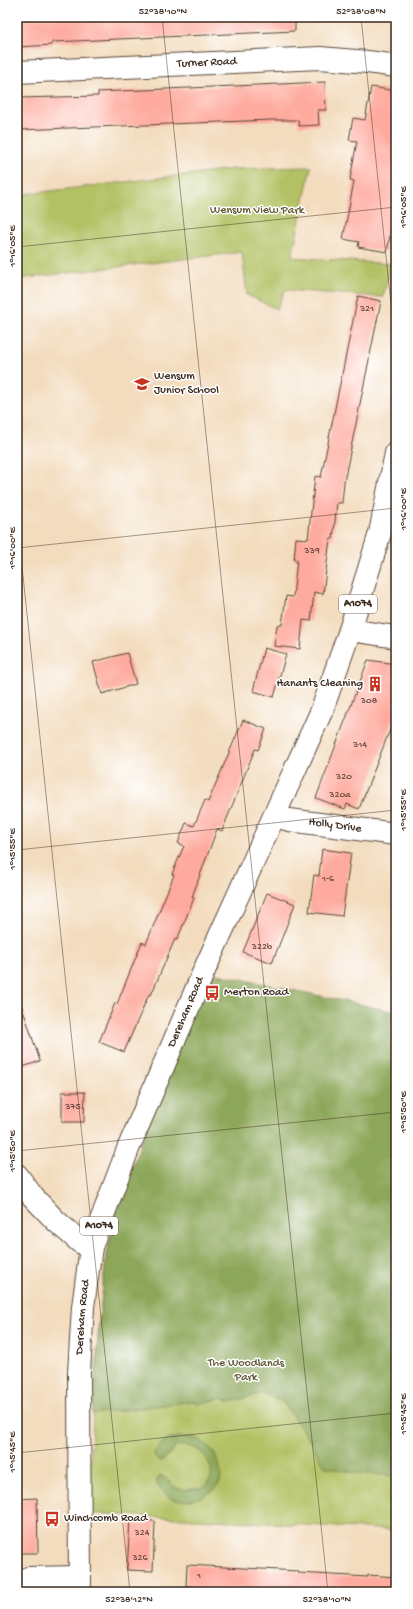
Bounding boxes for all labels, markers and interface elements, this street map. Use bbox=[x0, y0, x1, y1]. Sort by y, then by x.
text: 52°38'10"N bbox=[139, 6, 188, 18]
text: 52°38'08"N bbox=[336, 6, 386, 18]
street label: Turner Road bbox=[176, 55, 238, 72]
text: 1°16'05"E bbox=[398, 185, 410, 229]
park label: Wensum View Park bbox=[210, 204, 306, 218]
text: 1°16'05"E bbox=[7, 224, 19, 268]
house number: 321 bbox=[359, 303, 374, 315]
place label: Wensum Junior School bbox=[154, 370, 219, 398]
school or university icon: Wensum Junior School bbox=[133, 375, 151, 393]
text: 1°16'00"E bbox=[398, 487, 410, 531]
text: 1°16'00"E bbox=[7, 526, 19, 570]
house number: 339 bbox=[303, 545, 320, 557]
road number: A1074 bbox=[339, 595, 377, 613]
building icon: Hanants Cleaning bbox=[366, 675, 384, 693]
place label: Hanants Cleaning bbox=[276, 677, 363, 691]
house number: 308 bbox=[360, 695, 378, 707]
house number: 314 bbox=[352, 739, 367, 751]
house number: 320 bbox=[335, 771, 352, 783]
house number: 320a bbox=[328, 789, 351, 801]
text: 1°15'55"E bbox=[398, 789, 410, 832]
street label: Holly Drive bbox=[308, 816, 363, 837]
text: 1°15'55"E bbox=[7, 828, 19, 871]
house number: 1-6 bbox=[321, 873, 335, 885]
house number: 322b bbox=[251, 941, 273, 953]
street label: Dereham Road bbox=[165, 974, 208, 1051]
bus stop icon: Merton Road bbox=[203, 984, 221, 1002]
place label: Merton Road bbox=[224, 986, 290, 1000]
text: 1°15'50"E bbox=[398, 1090, 410, 1134]
house number: 375 bbox=[64, 1101, 81, 1113]
text: 1°15'50"E bbox=[7, 1129, 19, 1173]
road number: A1074 bbox=[80, 1217, 118, 1235]
street label: Dereham Road bbox=[73, 1278, 94, 1356]
park label: The Woodlands Park bbox=[207, 1357, 285, 1385]
text: 1°15'45"E bbox=[398, 1393, 410, 1435]
text: 1°15'45"E bbox=[7, 1431, 19, 1473]
bus stop icon: Winchcomb Road bbox=[43, 1510, 61, 1528]
place label: Winchcomb Road bbox=[64, 1512, 148, 1526]
house number: 324 bbox=[134, 1527, 150, 1539]
house number: 326 bbox=[131, 1552, 149, 1564]
house number: 1 bbox=[196, 1570, 201, 1582]
text: 52°38'12"N bbox=[105, 1594, 153, 1606]
text: 52°38'10"N bbox=[303, 1594, 352, 1606]

